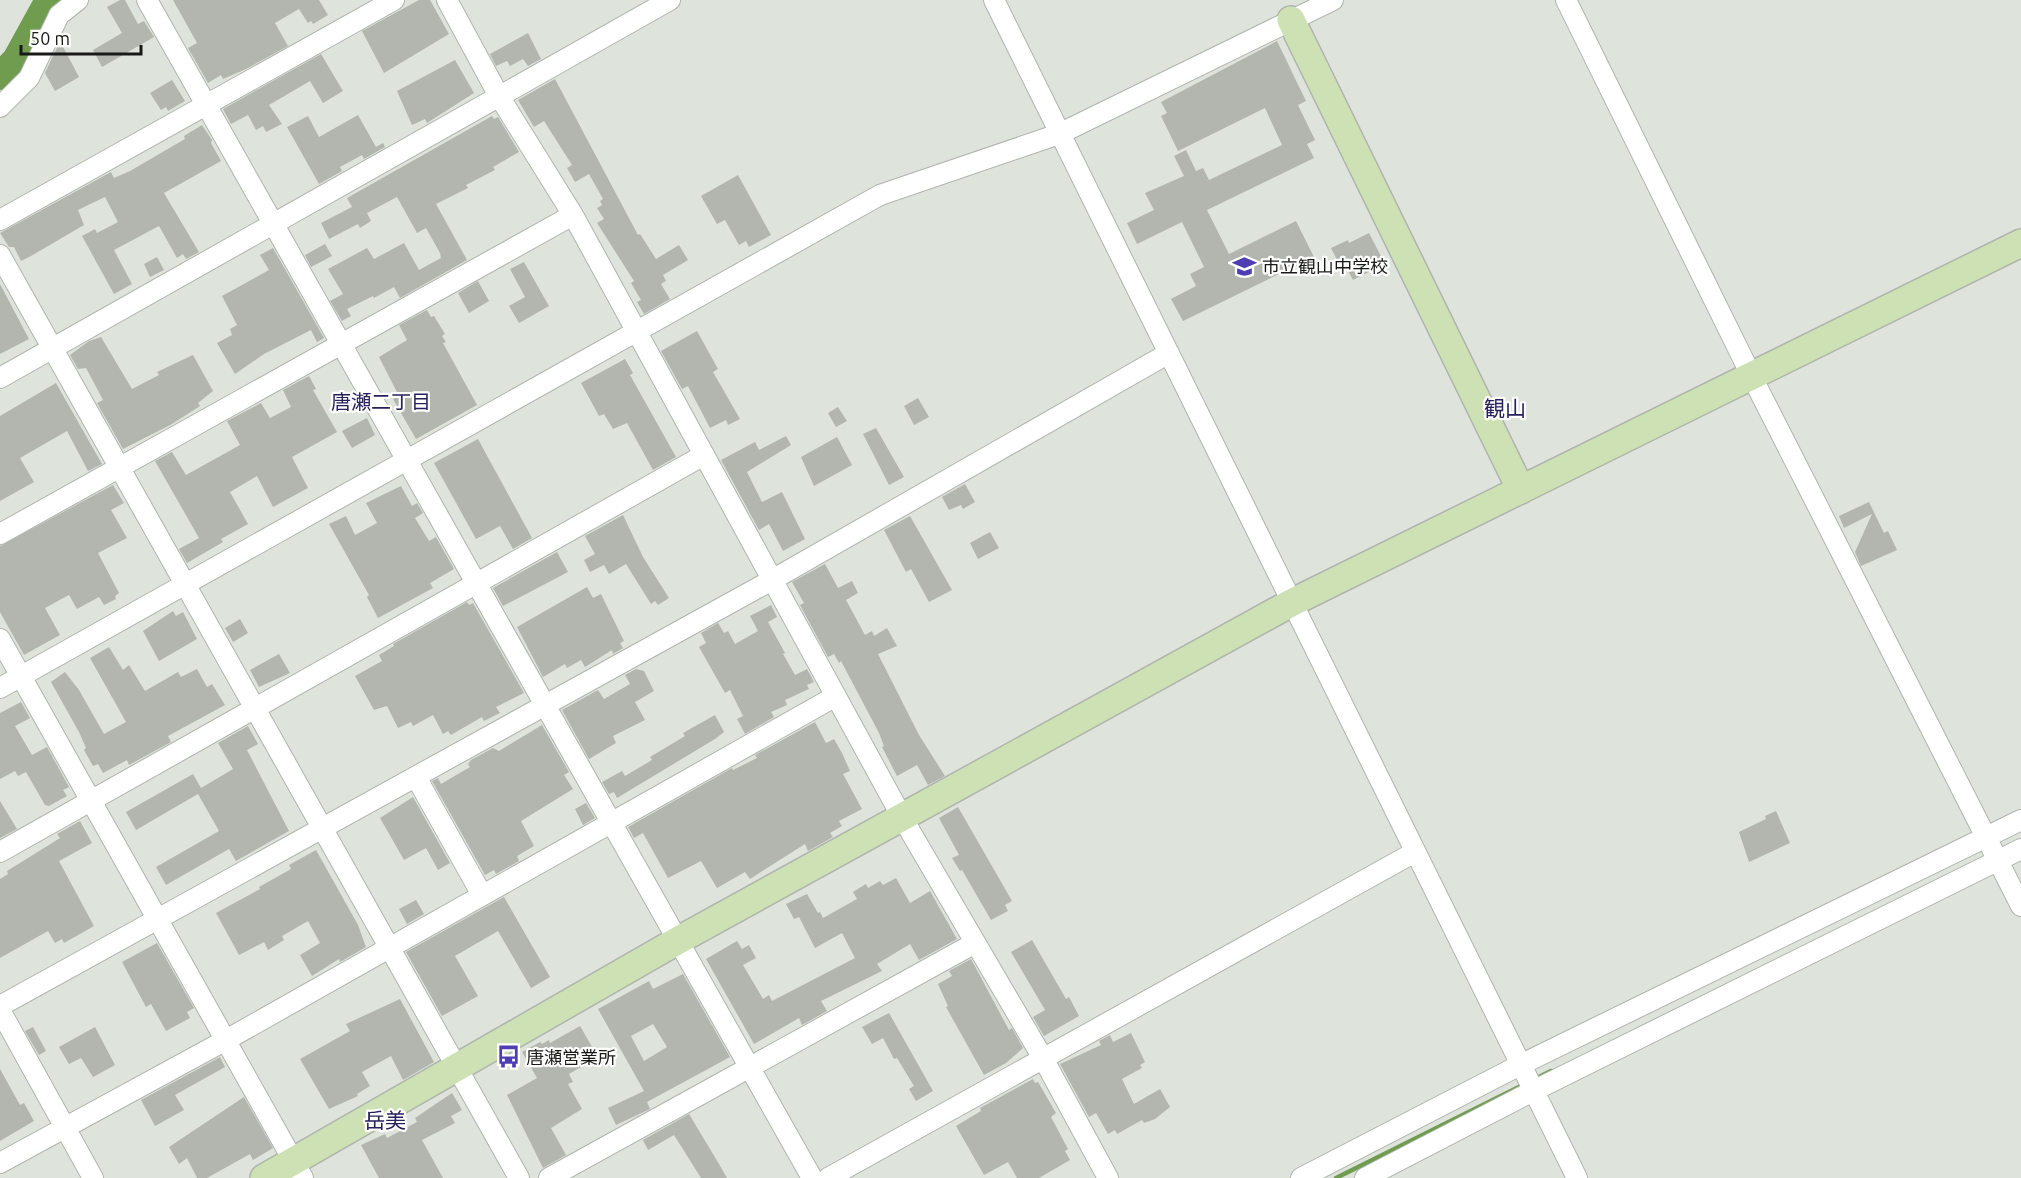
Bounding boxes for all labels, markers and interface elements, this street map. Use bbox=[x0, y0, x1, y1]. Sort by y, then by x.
scale bar bbox=[21, 18, 141, 56]
text: 50 m bbox=[30, 28, 70, 48]
school or university icon: 市立観山中学校 bbox=[1231, 253, 1257, 279]
place label: 市立観山中学校 bbox=[1262, 256, 1388, 276]
district label: 唐瀬二丁目 bbox=[331, 390, 431, 413]
district label: 観山 bbox=[1484, 396, 1526, 420]
bus stop icon: 唐瀬営業所 bbox=[495, 1044, 521, 1070]
place label: 唐瀬営業所 bbox=[526, 1047, 616, 1067]
district label: 岳美 bbox=[364, 1108, 406, 1132]

